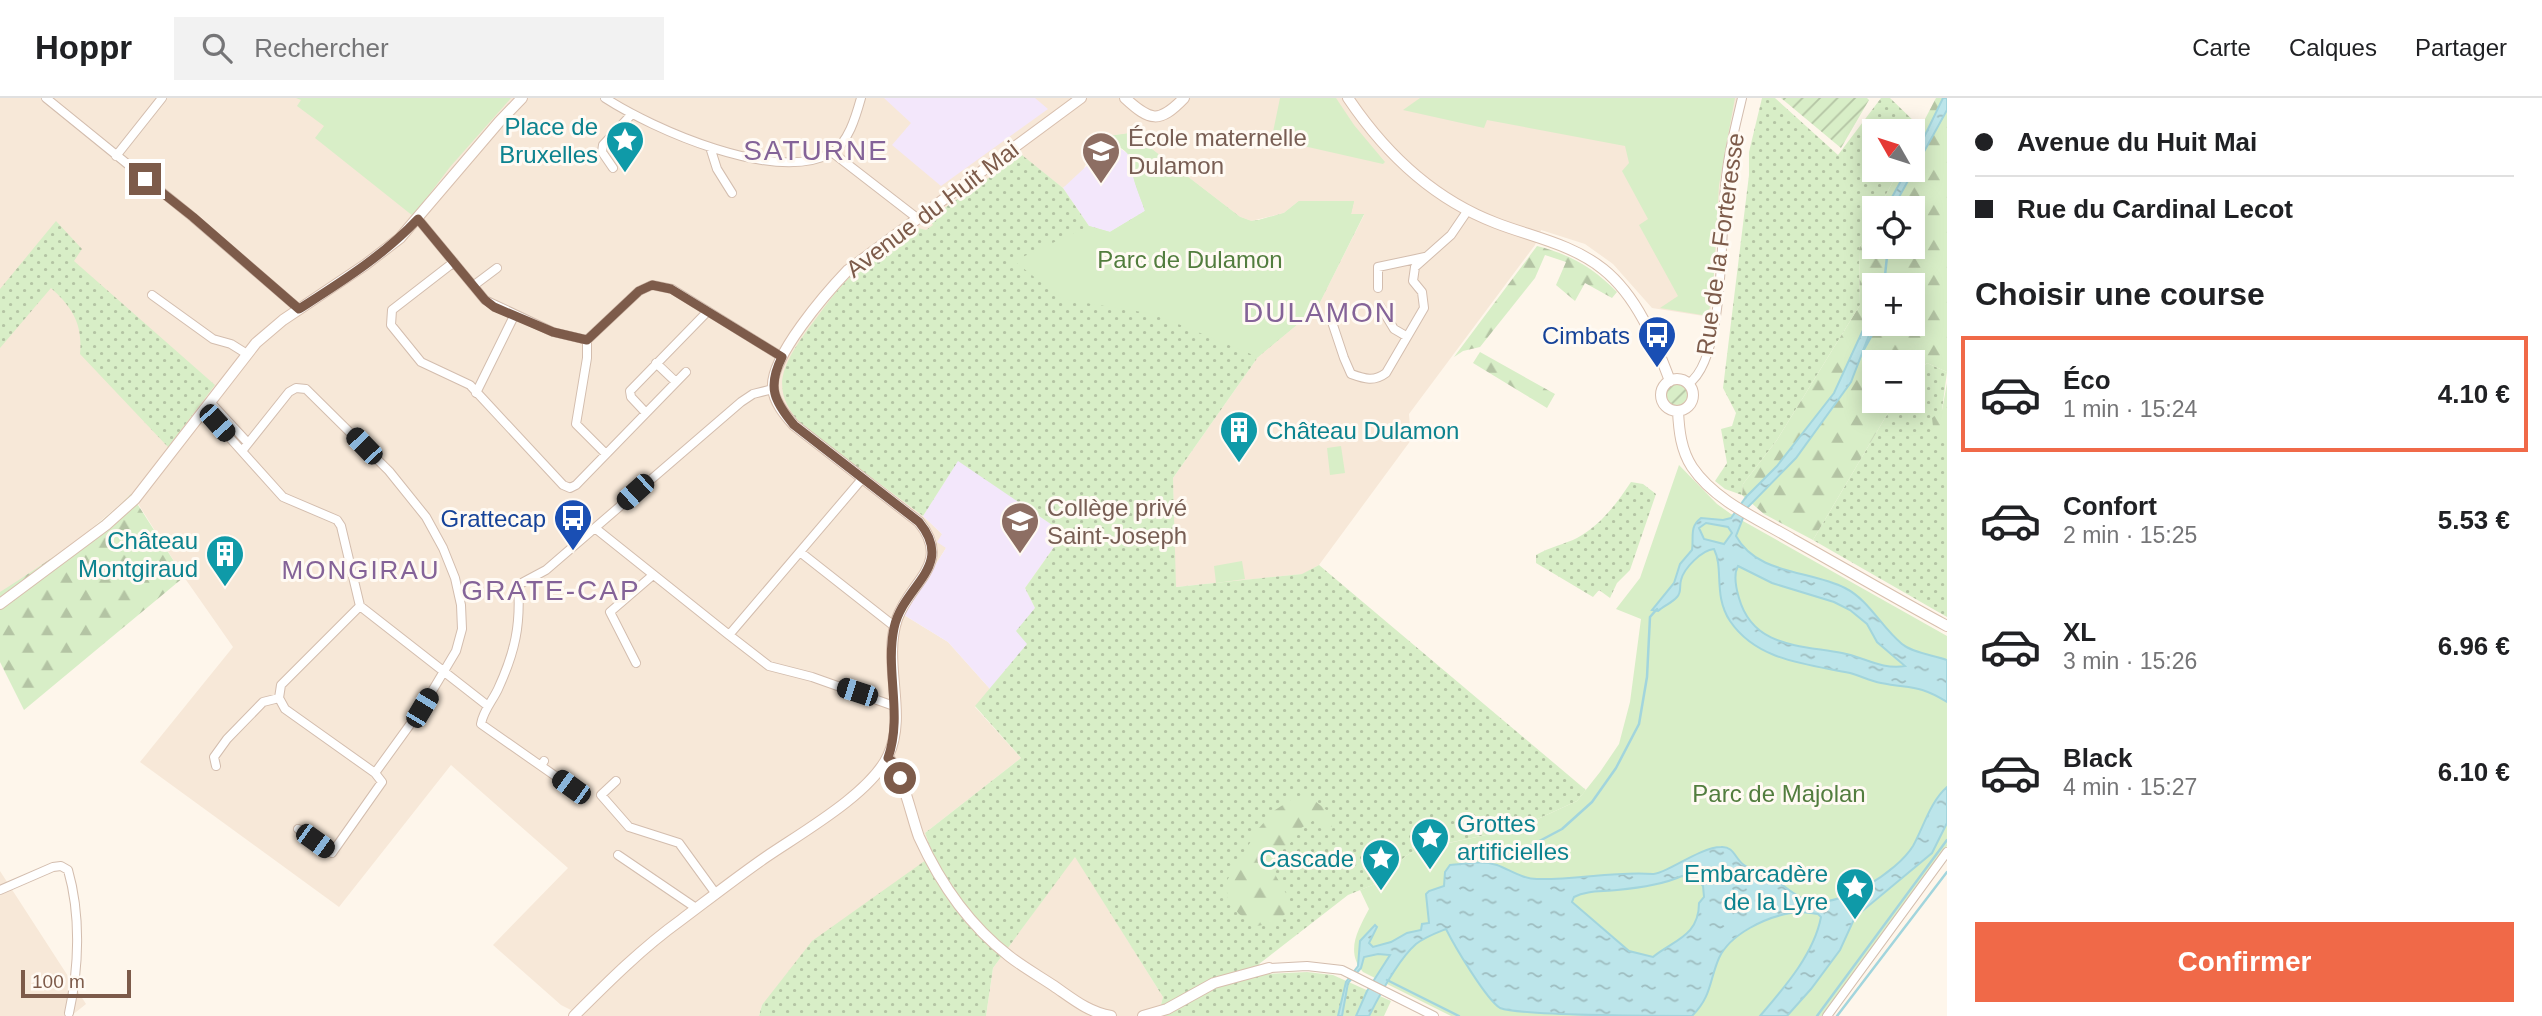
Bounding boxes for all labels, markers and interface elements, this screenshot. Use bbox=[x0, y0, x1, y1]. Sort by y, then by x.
search box bbox=[174, 17, 664, 80]
text: Hoppr bbox=[35, 29, 132, 66]
icon: search bbox=[198, 29, 236, 67]
text: Rechercher bbox=[254, 33, 389, 63]
text: Carte bbox=[2192, 34, 2251, 61]
text: Calques bbox=[2289, 34, 2377, 61]
text: Partager bbox=[2415, 34, 2507, 61]
place label: Place de Bruxelles bbox=[499, 113, 598, 168]
place icon: Place de Bruxelles bbox=[604, 119, 646, 174]
north arrow bbox=[1862, 119, 1925, 182]
map controls bbox=[1862, 119, 1925, 413]
place label: École maternelle Dulamon bbox=[1128, 124, 1307, 179]
text: Avenue du Huit Mai bbox=[2017, 127, 2257, 157]
school or university icon: École maternelle Dulamon bbox=[1080, 130, 1122, 185]
street label: Rue de la Forteresse bbox=[1691, 131, 1749, 357]
district label: SATURNE bbox=[743, 135, 889, 166]
street label: Avenue du Huit Mai bbox=[840, 135, 1024, 283]
route end bbox=[129, 163, 161, 195]
text: Rue du Cardinal Lecot bbox=[2017, 194, 2293, 224]
button: locate bbox=[1862, 196, 1925, 259]
park label: Parc de Dulamon bbox=[1097, 246, 1283, 273]
button: + bbox=[1862, 273, 1925, 336]
text: Choisir une course bbox=[1975, 276, 2265, 312]
district label: DULAMON bbox=[1243, 297, 1397, 328]
bus stop icon: Cimbats bbox=[1636, 314, 1678, 369]
place label: Cimbats bbox=[1542, 322, 1630, 349]
button: − bbox=[1862, 350, 1925, 413]
icon: car bbox=[1979, 363, 2042, 426]
text: Éco bbox=[2063, 365, 2111, 395]
text: 4.10 € bbox=[2438, 379, 2510, 409]
text: 1 min · 15:24 bbox=[2063, 396, 2197, 422]
car bbox=[196, 400, 239, 446]
building icon: Château Dulamon bbox=[1218, 409, 1260, 464]
place label: Château Dulamon bbox=[1266, 417, 1459, 444]
car bbox=[342, 424, 387, 468]
car bbox=[613, 470, 658, 514]
icon: car bbox=[1979, 489, 2042, 552]
text: Confort bbox=[2063, 491, 2157, 521]
place label: Collège privé Saint-Joseph bbox=[1047, 494, 1187, 549]
bus stop icon: Grattecap bbox=[552, 497, 594, 552]
school or university icon: Collège privé Saint-Joseph bbox=[999, 500, 1041, 555]
place label: Grattecap bbox=[441, 505, 546, 532]
text: 5.53 € bbox=[2438, 505, 2510, 535]
text: 2 min · 15:25 bbox=[2063, 522, 2197, 548]
place label: Château Montgiraud bbox=[78, 527, 198, 582]
building icon: Château Montgiraud bbox=[204, 533, 246, 588]
district label: MONGIRAU bbox=[282, 555, 441, 585]
district label: GRATE-CAP bbox=[461, 575, 641, 606]
icon: car bbox=[1979, 615, 2042, 678]
text: XL bbox=[2063, 617, 2096, 647]
text: 6.96 € bbox=[2438, 631, 2510, 661]
text: 3 min · 15:26 bbox=[2063, 648, 2197, 674]
car bbox=[834, 676, 881, 708]
car bbox=[403, 685, 442, 731]
icon: car bbox=[1979, 741, 2042, 804]
text: Black bbox=[2063, 743, 2132, 773]
text: 6.10 € bbox=[2438, 757, 2510, 787]
route start bbox=[884, 762, 916, 794]
car bbox=[548, 766, 595, 808]
text: 4 min · 15:27 bbox=[2063, 774, 2197, 800]
park label: Parc de Majolan bbox=[1692, 780, 1866, 807]
place label: Grottes artificielles bbox=[1457, 810, 1569, 865]
place icon: Grottes artificielles bbox=[1409, 816, 1451, 871]
car bbox=[292, 820, 339, 862]
place icon: Cascade bbox=[1360, 837, 1402, 892]
place label: Cascade bbox=[1259, 845, 1354, 872]
place label: Embarcadère de la Lyre bbox=[1684, 860, 1828, 915]
place icon: Embarcadère de la Lyre bbox=[1834, 866, 1876, 921]
button: Confirmer bbox=[1975, 922, 2514, 1002]
scale bar bbox=[21, 967, 131, 999]
text: 100 m bbox=[32, 971, 85, 992]

